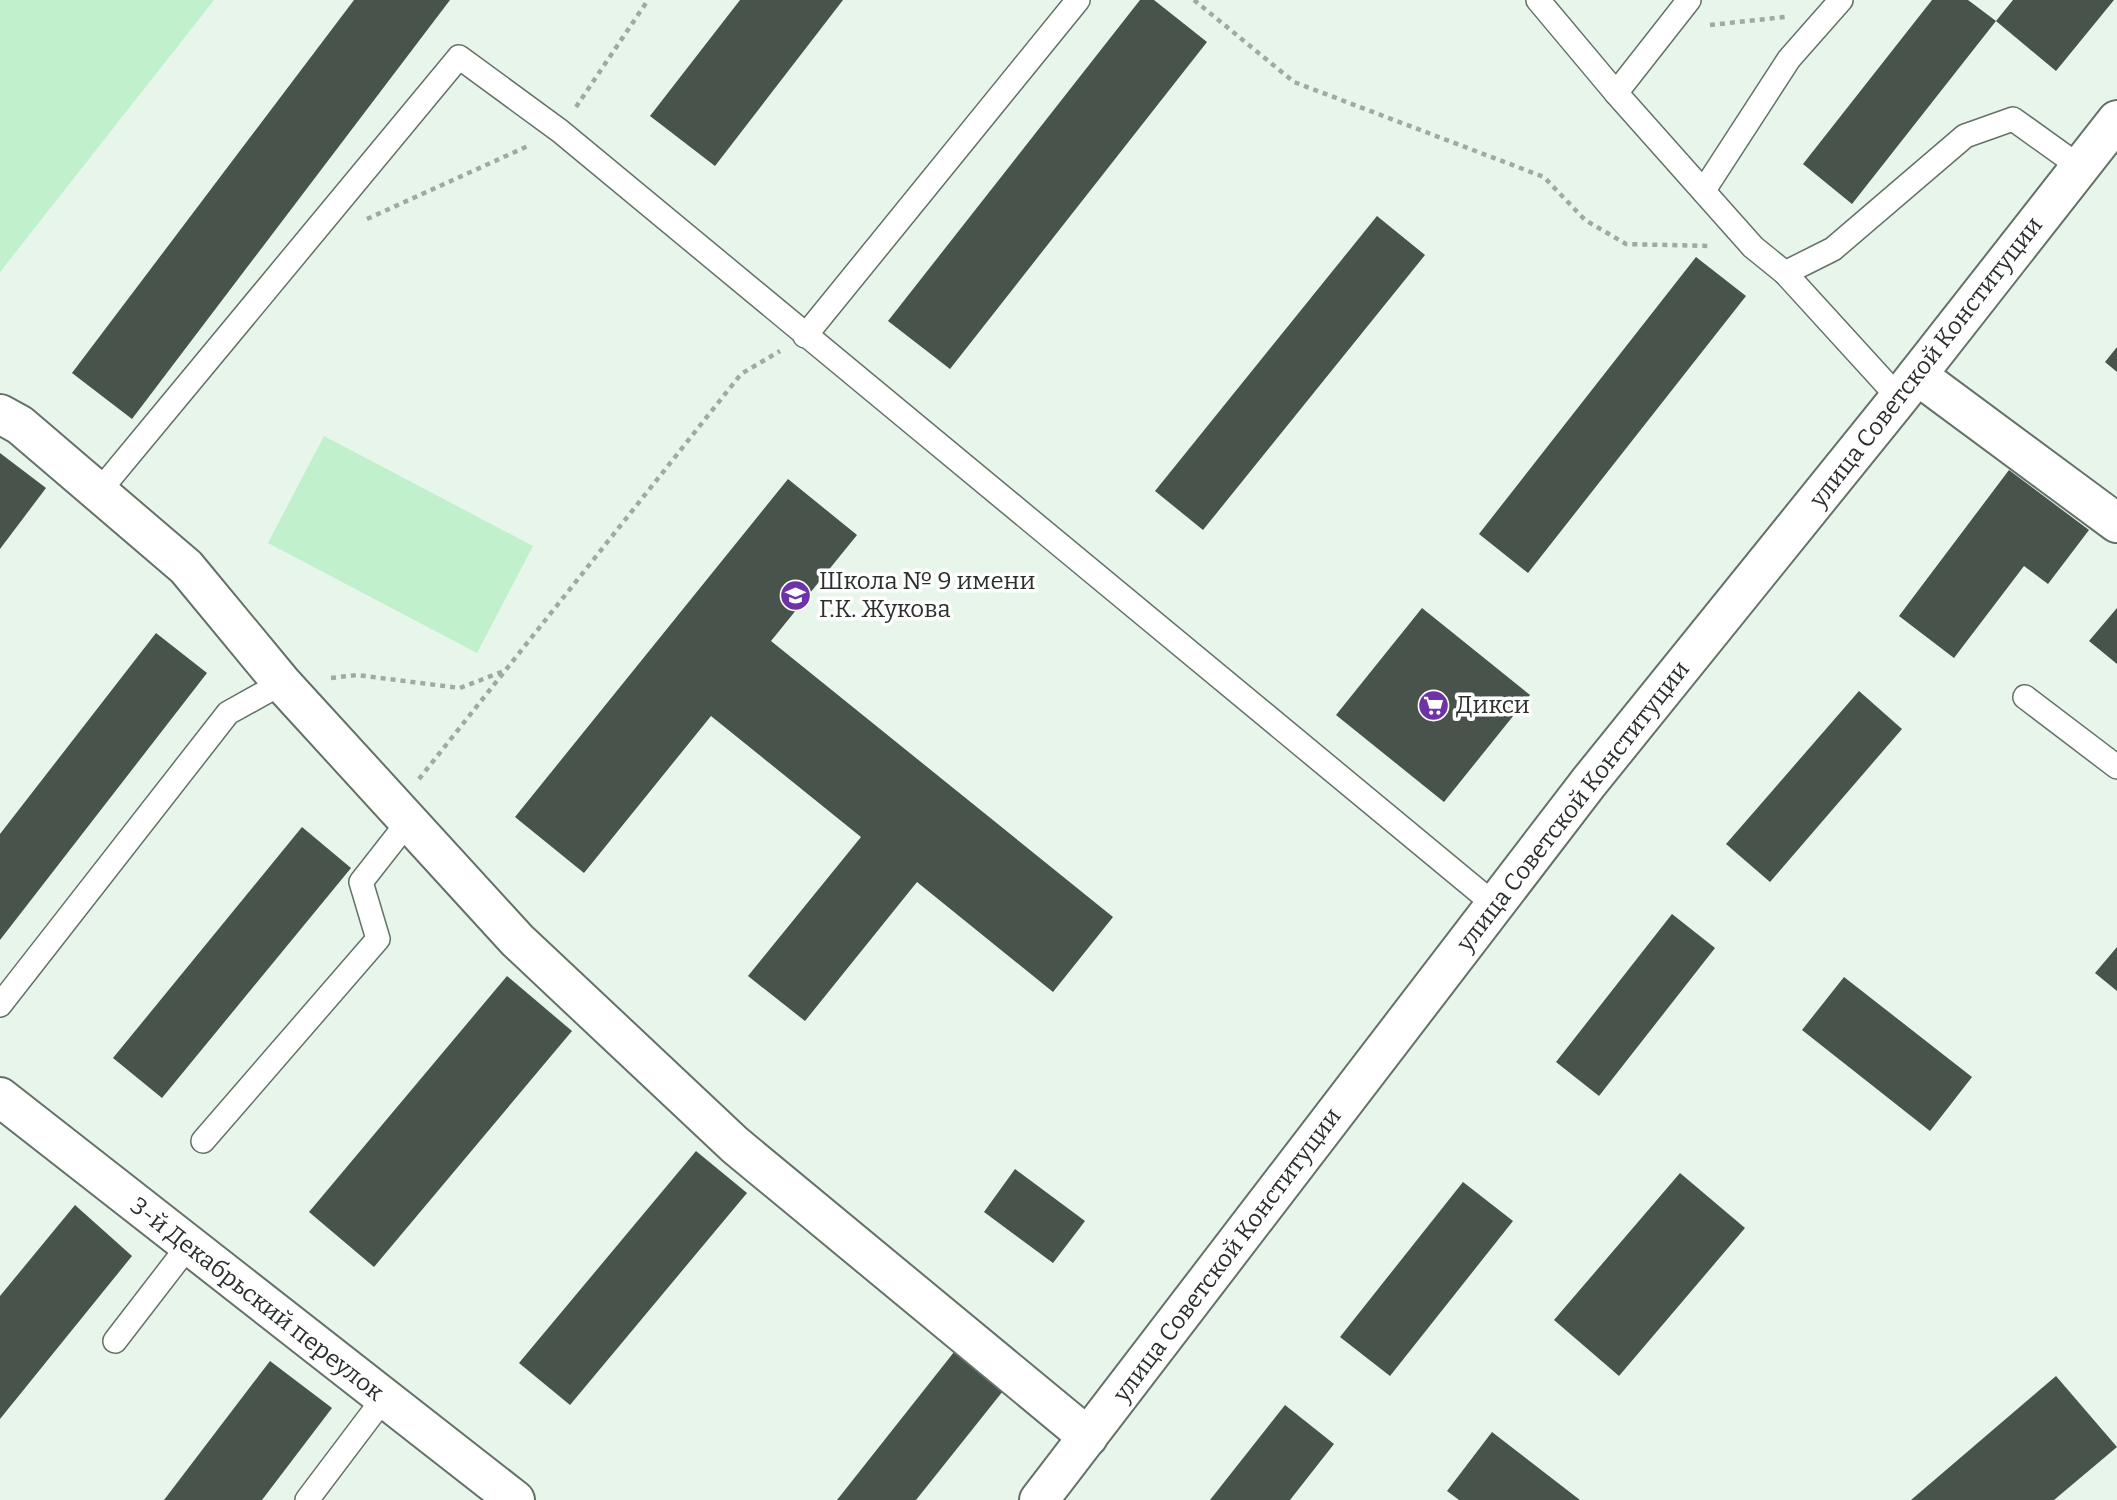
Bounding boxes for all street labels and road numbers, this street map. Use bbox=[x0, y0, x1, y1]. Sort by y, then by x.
street label: улица Советской Конституции bbox=[1803, 211, 2048, 513]
street label: улица Советской Конституции bbox=[1450, 655, 1695, 957]
street label: улица Советской Конституции bbox=[1107, 1103, 1347, 1408]
street label: 3-й Декабрьский переулок bbox=[125, 1191, 389, 1407]

